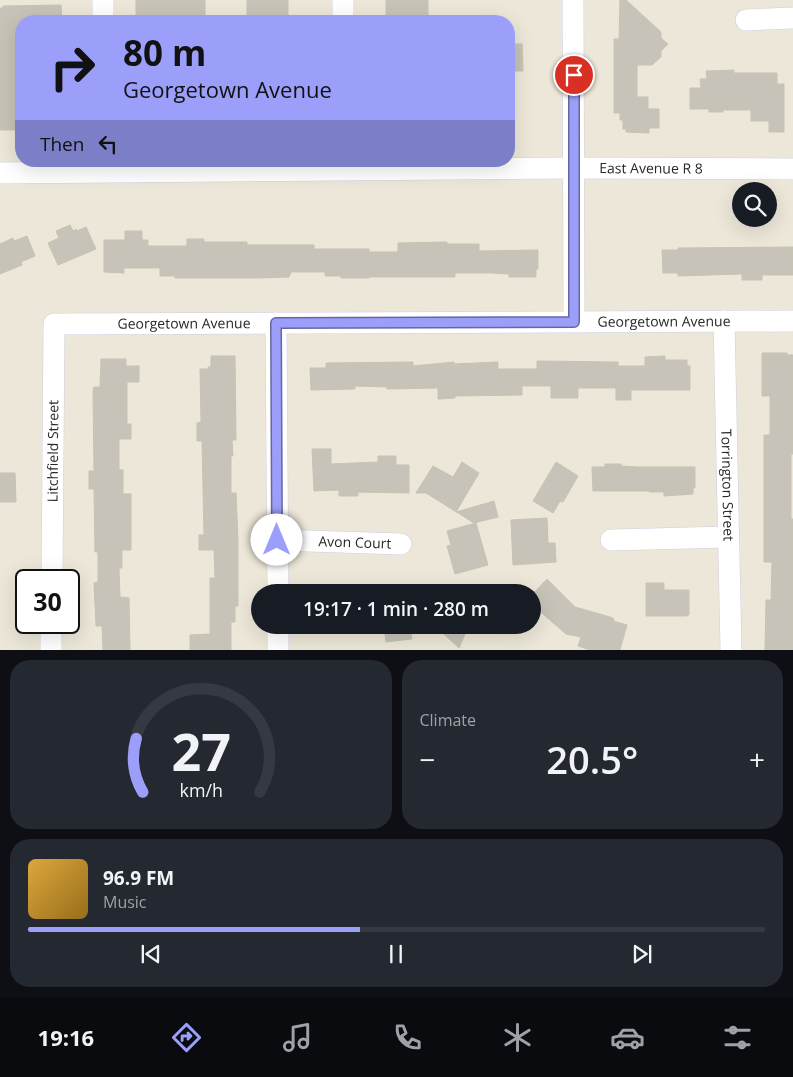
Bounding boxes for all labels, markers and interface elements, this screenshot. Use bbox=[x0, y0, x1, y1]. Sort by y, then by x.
text: 80 m bbox=[123, 29, 206, 76]
icon: right bbox=[40, 35, 105, 100]
pin bbox=[553, 54, 595, 96]
icon: arrive bbox=[560, 61, 588, 89]
text: Georgetown Avenue bbox=[123, 74, 332, 104]
icon: left bbox=[94, 130, 122, 158]
text: Then bbox=[40, 131, 84, 157]
street label: East Avenue R 8 bbox=[599, 158, 703, 178]
map controls bbox=[732, 182, 777, 227]
button: search bbox=[732, 182, 777, 227]
street label: Georgetown Avenue bbox=[597, 311, 731, 331]
street label: Georgetown Avenue bbox=[117, 313, 251, 333]
street label: Litchfield Street bbox=[43, 400, 62, 502]
street label: Torrington Street bbox=[717, 429, 739, 541]
position arrow bbox=[250, 513, 302, 565]
street label: Avon Court bbox=[318, 531, 392, 553]
speed limit sign: 30 bbox=[15, 569, 80, 634]
text: 19:17 · 1 min · 280 m bbox=[303, 596, 489, 622]
text: Climate bbox=[420, 709, 476, 731]
text: 27 bbox=[171, 715, 230, 786]
text: 20.5° bbox=[546, 733, 638, 785]
text: − bbox=[420, 740, 436, 778]
text: + bbox=[749, 740, 765, 778]
text: km/h bbox=[179, 778, 222, 802]
text: 96.9 FM bbox=[103, 865, 174, 891]
text: Music bbox=[103, 891, 147, 913]
icon: previous bbox=[137, 940, 165, 968]
icon: pause bbox=[382, 940, 410, 968]
icon: next bbox=[628, 940, 656, 968]
icon: directions bbox=[169, 1020, 204, 1055]
icon: music bbox=[280, 1020, 315, 1055]
icon: phone bbox=[390, 1020, 425, 1055]
icon: climate bbox=[500, 1020, 535, 1055]
icon: car bbox=[610, 1020, 645, 1055]
icon: filters bbox=[720, 1020, 755, 1055]
text: 19:16 bbox=[38, 1022, 94, 1052]

